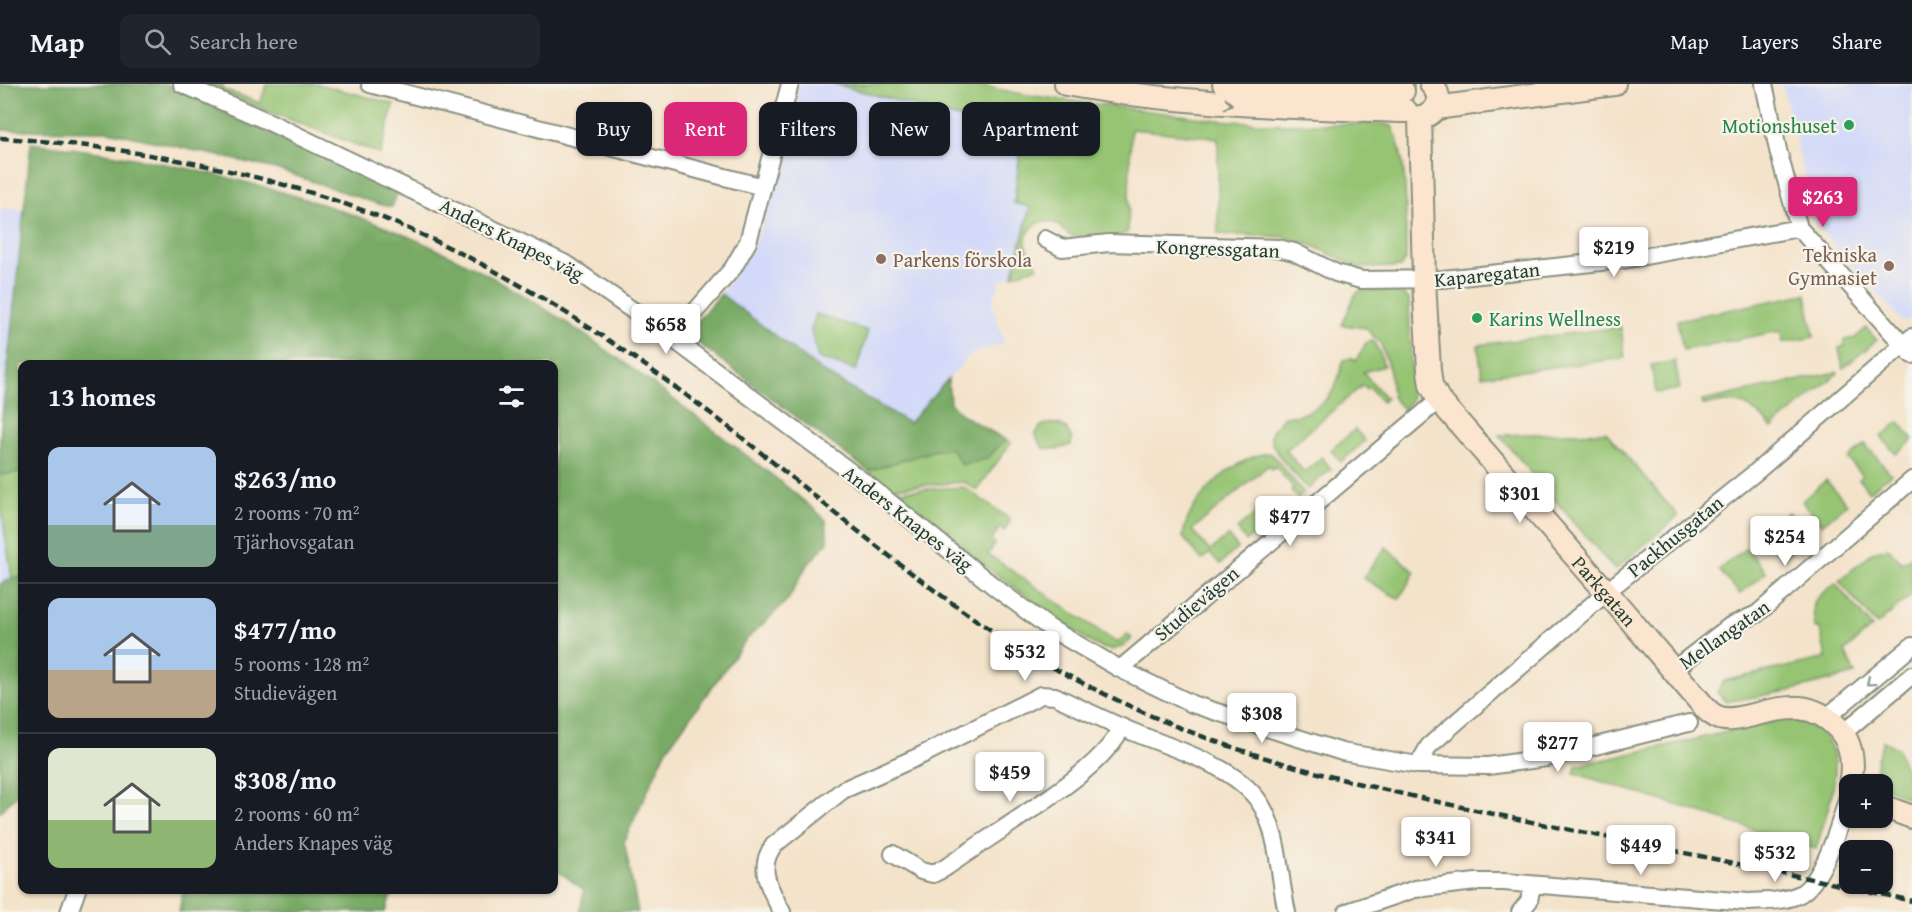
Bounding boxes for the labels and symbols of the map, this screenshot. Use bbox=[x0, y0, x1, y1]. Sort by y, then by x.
one-way arrow bbox=[1224, 97, 1233, 110]
place label: Motionshuset bbox=[1722, 111, 1837, 140]
marker: Motionshuset bbox=[1842, 118, 1856, 132]
pin: $263 bbox=[1787, 177, 1859, 228]
street label: Anders Knapes väg bbox=[435, 190, 589, 288]
pin: $219 bbox=[1578, 227, 1650, 278]
street label: Kongressgatan bbox=[1156, 231, 1280, 265]
place label: Tekniska Gymnasiet bbox=[1788, 240, 1878, 292]
place label: Parkens förskola bbox=[893, 245, 1033, 274]
marker: Parkens förskola bbox=[874, 252, 888, 266]
street label: Kaparegatan bbox=[1433, 254, 1541, 294]
marker: Tekniska Gymnasiet bbox=[1882, 259, 1896, 273]
pin: $658 bbox=[630, 304, 702, 355]
place label: Karins Wellness bbox=[1489, 304, 1621, 333]
marker: Karins Wellness bbox=[1470, 311, 1484, 325]
street label: Anders Knapes väg bbox=[837, 458, 979, 578]
pin: $301 bbox=[1484, 473, 1556, 524]
street label: Packhusgatan bbox=[1621, 488, 1729, 584]
pin: $477 bbox=[1254, 496, 1326, 547]
pin: $254 bbox=[1749, 516, 1821, 567]
street label: Parkgatan bbox=[1566, 549, 1644, 632]
street label: Studievägen bbox=[1147, 559, 1245, 647]
street label: Mellangatan bbox=[1673, 592, 1775, 676]
pin: $532 bbox=[989, 631, 1061, 682]
one-way arrow bbox=[1866, 675, 1877, 686]
pin: $308 bbox=[1226, 693, 1298, 744]
pin: $277 bbox=[1522, 722, 1594, 773]
pin: $459 bbox=[974, 752, 1046, 803]
pin: $341 bbox=[1400, 817, 1472, 868]
pin: $449 bbox=[1605, 825, 1677, 876]
pin: $532 bbox=[1739, 832, 1811, 883]

